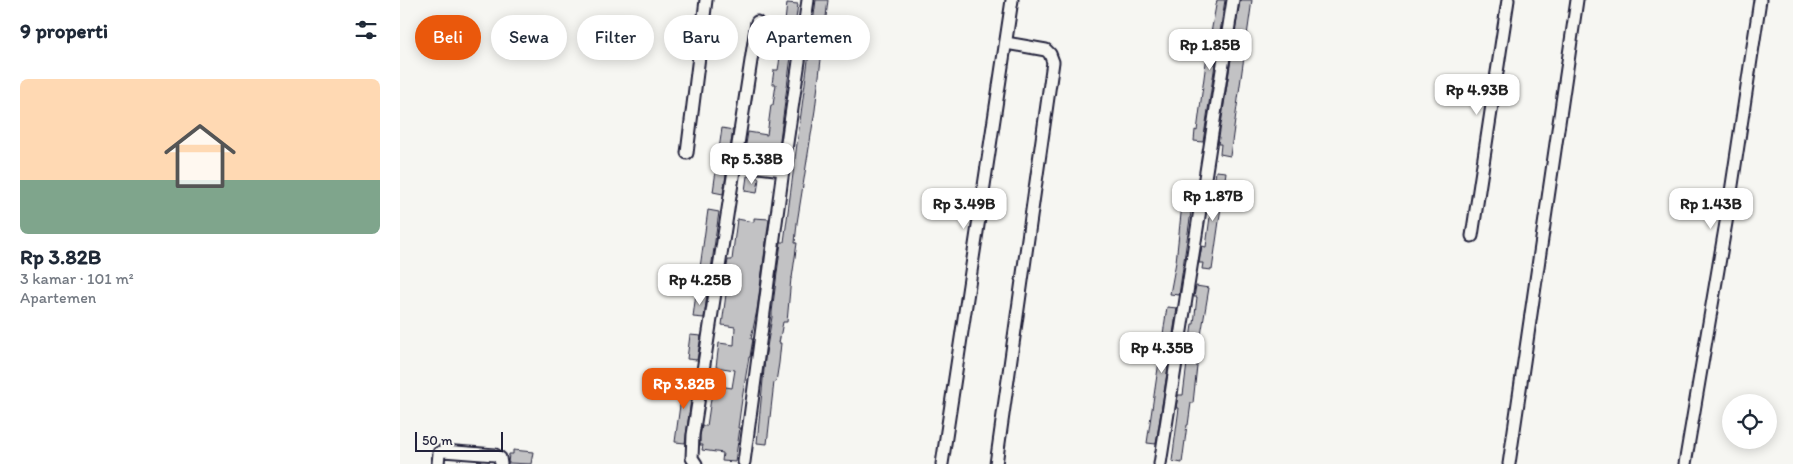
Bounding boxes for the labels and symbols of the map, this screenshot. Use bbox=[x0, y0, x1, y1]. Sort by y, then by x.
pin: Rp 1.85B bbox=[1158, 28, 1262, 71]
pin: Rp 4.93B bbox=[1425, 74, 1529, 116]
pin: Rp 5.38B bbox=[700, 142, 804, 185]
pin: Rp 1.87B bbox=[1161, 180, 1265, 222]
pin: Rp 3.49B bbox=[912, 188, 1016, 230]
pin: Rp 1.43B bbox=[1659, 188, 1763, 230]
pin: Rp 4.25B bbox=[648, 264, 752, 306]
pin: Rp 4.35B bbox=[1110, 332, 1214, 374]
pin: Rp 3.82B bbox=[632, 368, 736, 410]
scale bar bbox=[415, 429, 502, 452]

